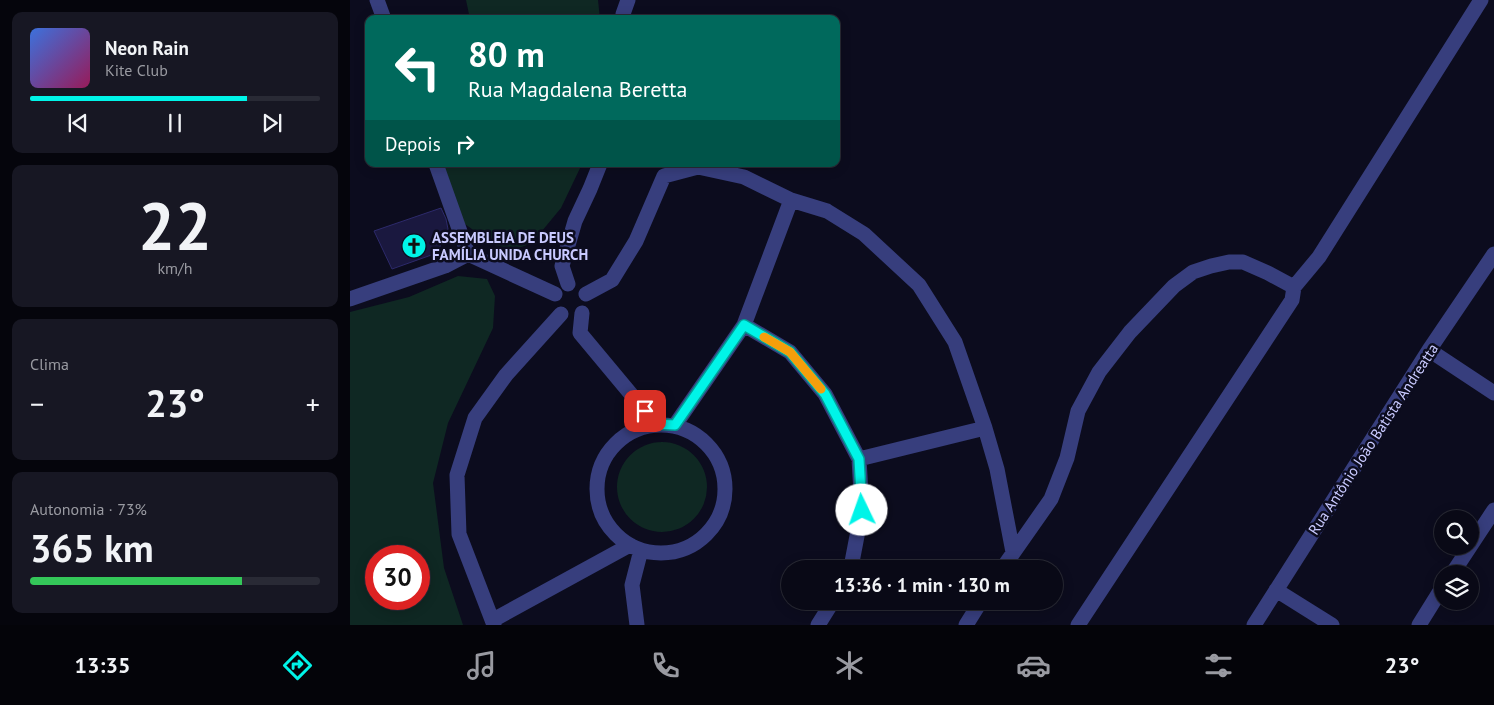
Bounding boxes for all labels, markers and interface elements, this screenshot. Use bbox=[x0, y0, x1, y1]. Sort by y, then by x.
text: 80 m bbox=[468, 31, 545, 77]
icon: left bbox=[385, 35, 450, 100]
text: Neon Rain bbox=[105, 36, 189, 60]
text: Kite Club bbox=[105, 60, 168, 80]
text: Rua Magdalena Beretta bbox=[468, 75, 687, 103]
icon: previous bbox=[64, 109, 92, 137]
icon: pause bbox=[161, 109, 189, 137]
icon: next bbox=[258, 109, 286, 137]
icon: right bbox=[451, 130, 479, 158]
text: Depois bbox=[385, 132, 441, 156]
text: 22 bbox=[138, 183, 212, 267]
place label: ASSEMBLEIA DE DEUS FAMÍLIA UNIDA CHURCH bbox=[432, 228, 588, 264]
church icon: ASSEMBLEIA DE DEUS FAMÍLIA UNIDA CHURCH bbox=[401, 233, 427, 259]
text: km/h bbox=[157, 258, 193, 278]
street label: Rua Antônio João Batista Andreatta bbox=[1304, 340, 1442, 538]
text: Clima bbox=[30, 354, 69, 374]
text: 23° bbox=[145, 378, 205, 427]
text: − bbox=[30, 385, 44, 422]
text: + bbox=[306, 385, 320, 422]
pin bbox=[624, 390, 666, 432]
icon: arrive bbox=[631, 397, 659, 425]
position arrow bbox=[835, 483, 887, 535]
text: Autonomia · 73% bbox=[30, 499, 147, 519]
map controls bbox=[1434, 510, 1479, 610]
button: search bbox=[1434, 510, 1479, 555]
text: 365 km bbox=[30, 523, 154, 572]
speed limit sign: 30 bbox=[365, 545, 430, 610]
button: layers bbox=[1434, 565, 1479, 610]
text: 13:36 · 1 min · 130 m bbox=[834, 573, 1010, 597]
icon: directions bbox=[280, 648, 315, 683]
icon: music bbox=[464, 648, 499, 683]
icon: phone bbox=[648, 648, 683, 683]
icon: climate bbox=[832, 648, 867, 683]
icon: car bbox=[1016, 648, 1051, 683]
icon: filters bbox=[1201, 648, 1236, 683]
text: 13:35 bbox=[75, 651, 130, 679]
text: 23° bbox=[1385, 651, 1419, 679]

